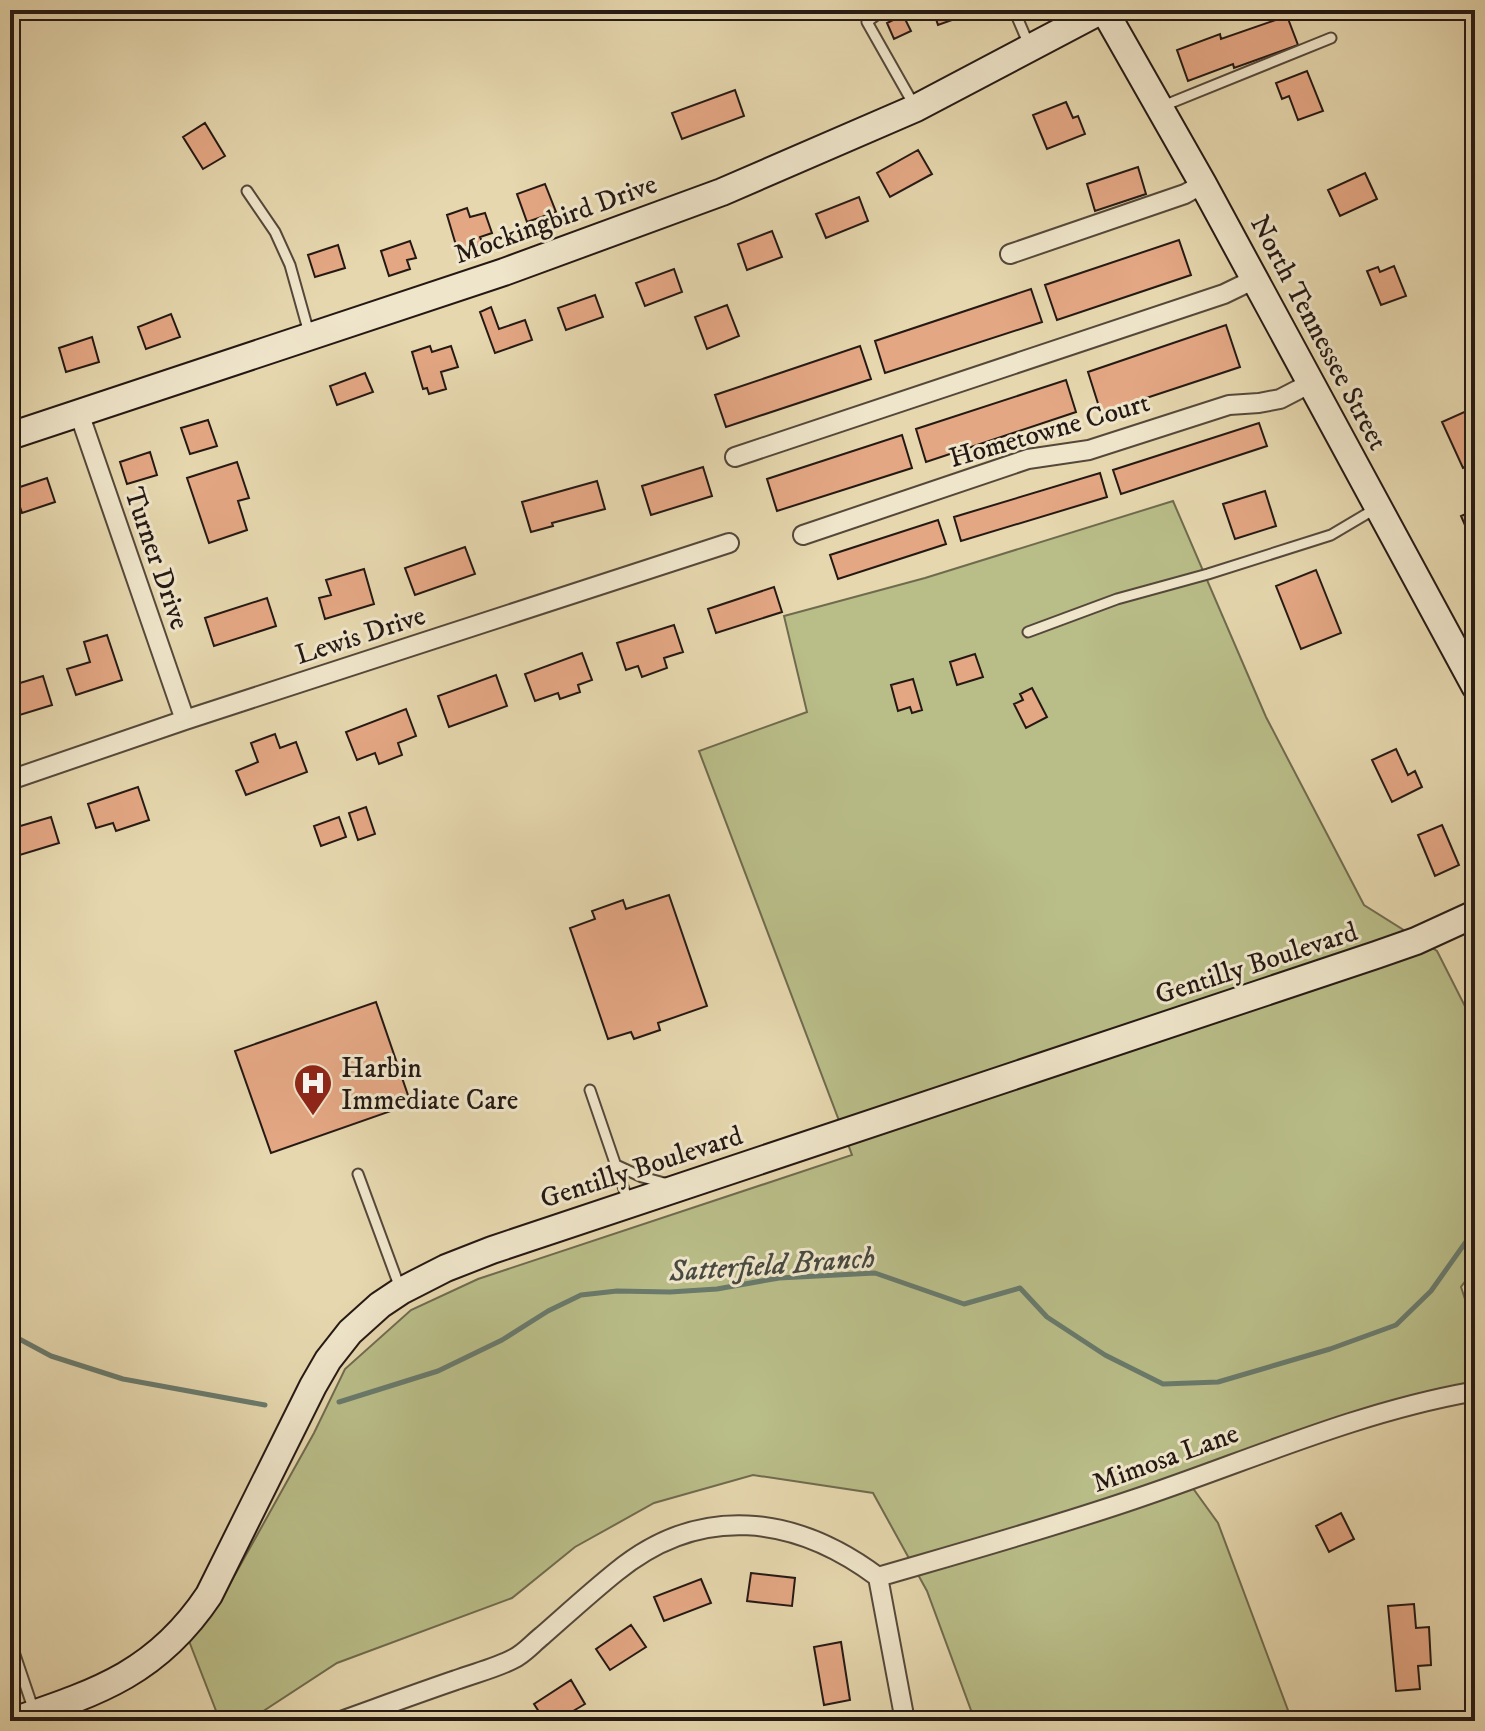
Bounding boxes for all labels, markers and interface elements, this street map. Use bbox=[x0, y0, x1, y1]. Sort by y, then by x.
street label: Mockingbird Drive bbox=[449, 167, 662, 272]
street label: North Tennessee Street bbox=[1242, 209, 1395, 456]
street label: Hometowne Court bbox=[945, 385, 1154, 476]
street label: Turner Drive bbox=[116, 483, 197, 634]
street label: Lewis Drive bbox=[291, 598, 430, 673]
street label: Gentilly Boulevard bbox=[1151, 914, 1362, 1013]
place label: Harbin Immediate Care bbox=[341, 1051, 518, 1118]
hospital icon: Harbin Immediate Care bbox=[292, 1062, 334, 1117]
street label: Gentilly Boulevard bbox=[536, 1118, 747, 1217]
water label: Satterfield Branch bbox=[667, 1240, 876, 1291]
street label: Mimosa Lane bbox=[1088, 1416, 1243, 1501]

